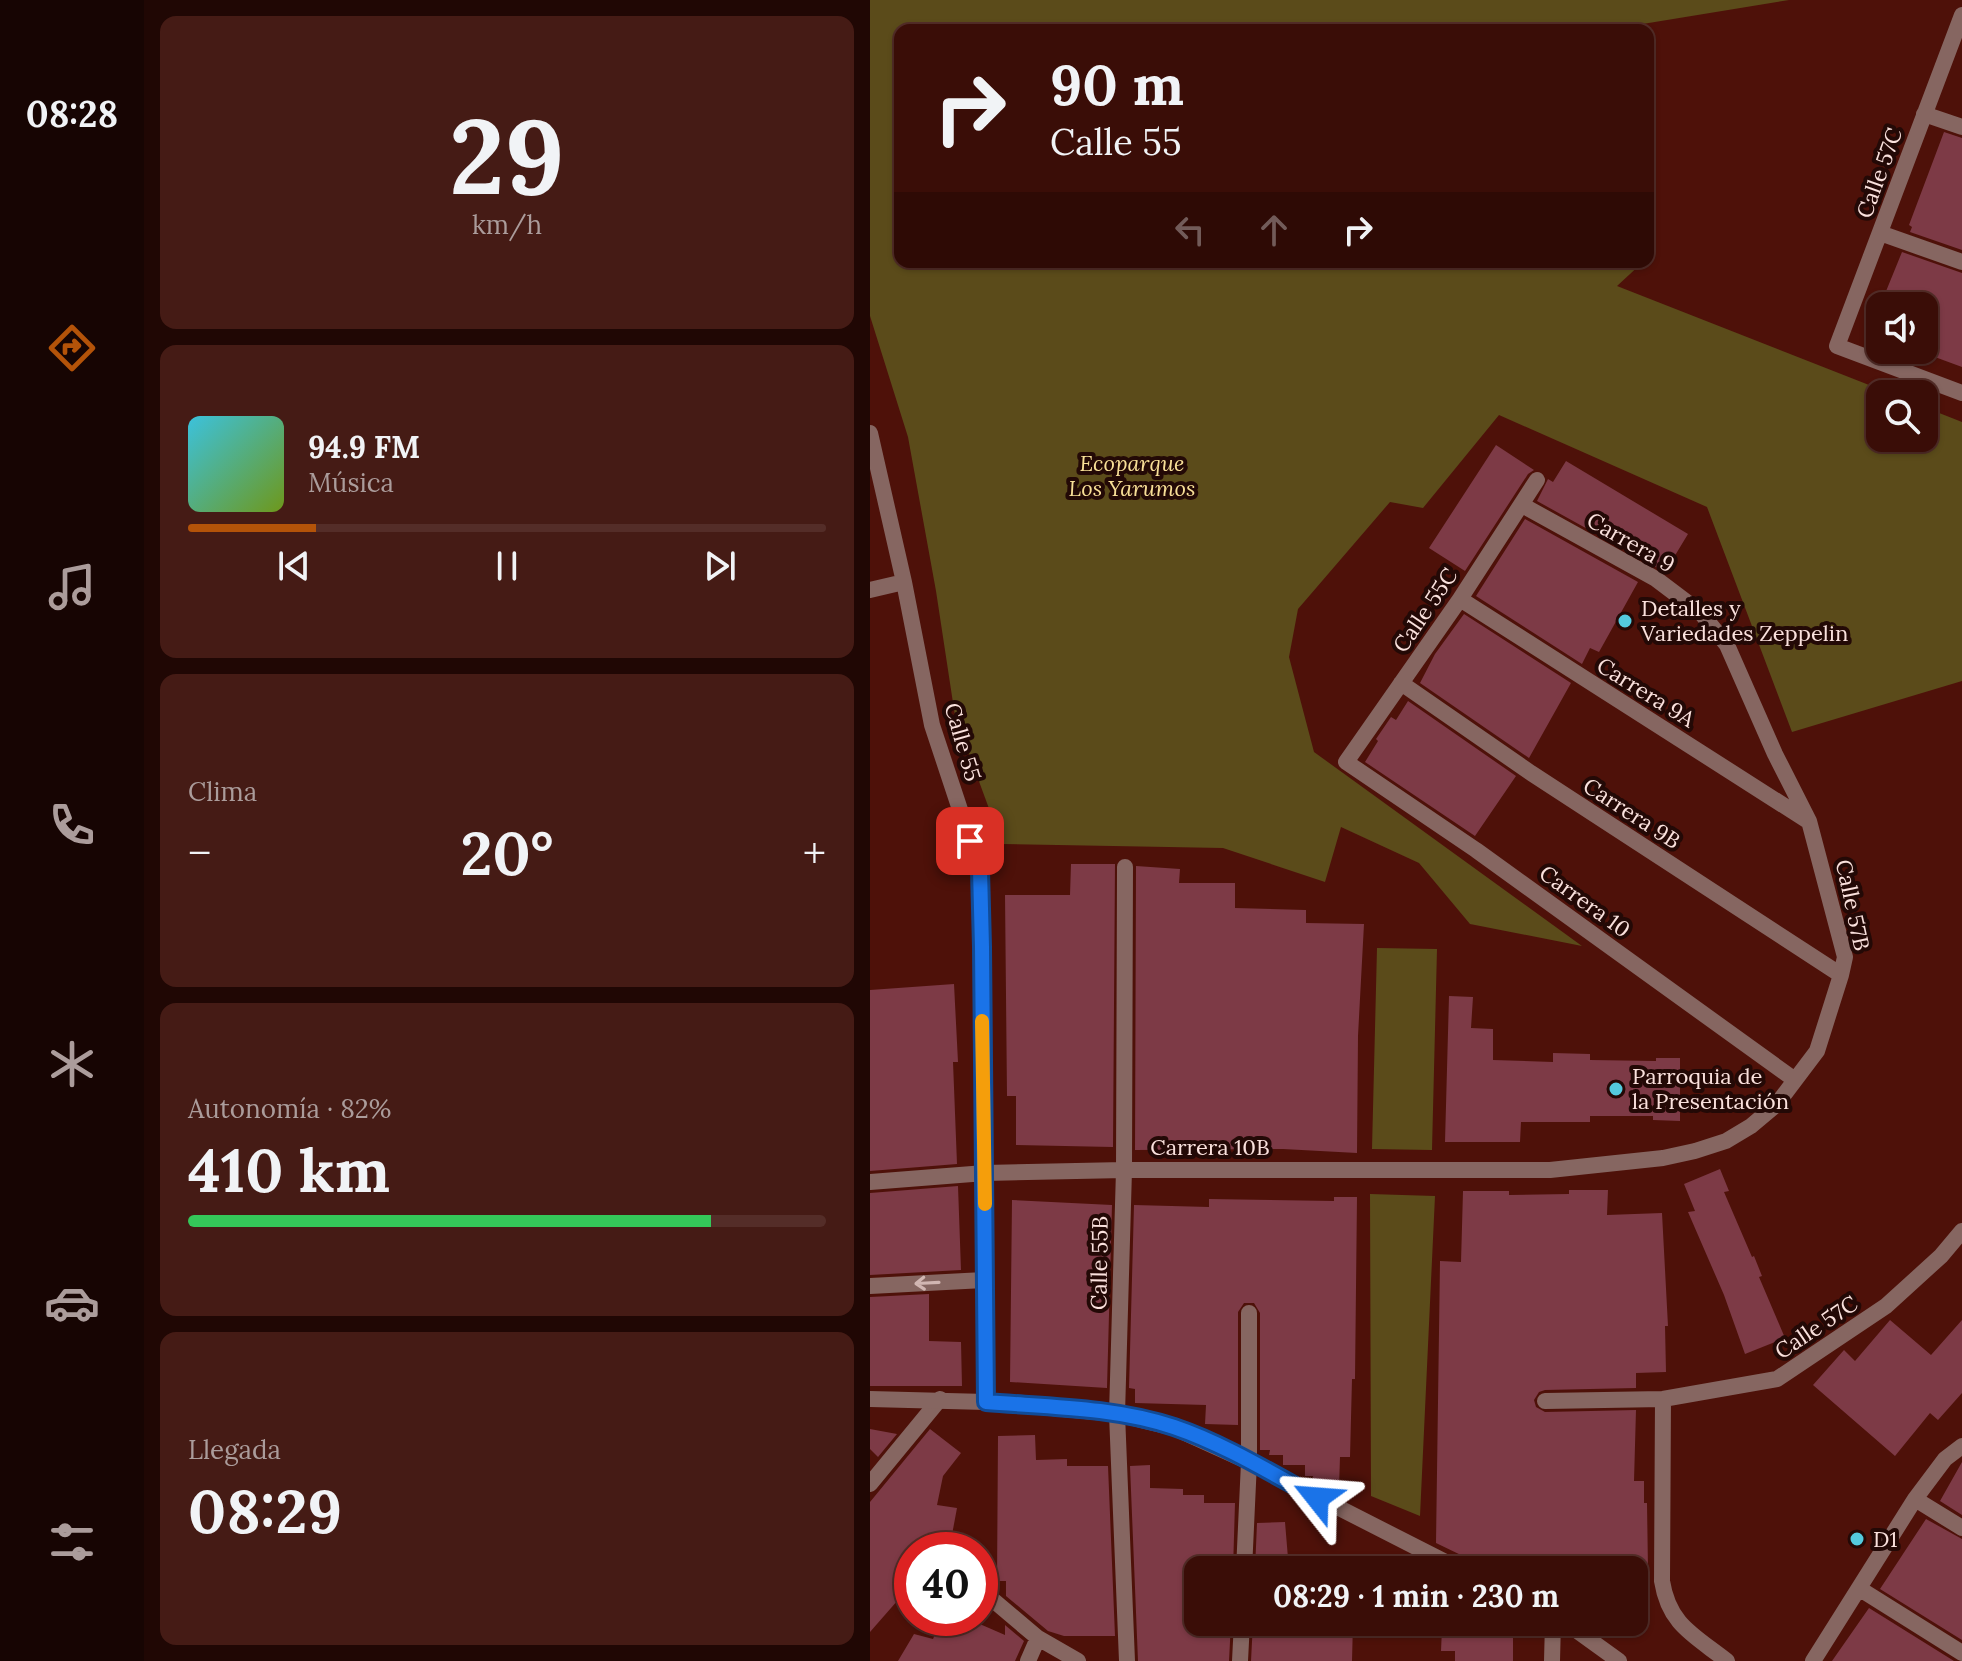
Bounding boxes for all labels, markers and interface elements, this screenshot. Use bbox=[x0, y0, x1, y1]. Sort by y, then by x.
text: 90 m bbox=[1050, 49, 1184, 120]
icon: right bbox=[918, 56, 1022, 160]
text: 29 bbox=[449, 89, 565, 222]
text: 08:28 bbox=[26, 91, 118, 137]
text: Calle 55 bbox=[1050, 119, 1182, 165]
street label: Calle 57C bbox=[1850, 124, 1908, 222]
text: km/h bbox=[472, 208, 542, 241]
icon: left bbox=[1168, 208, 1212, 252]
icon: ahead bbox=[1252, 208, 1296, 252]
icon: right bbox=[1336, 208, 1380, 252]
map controls bbox=[1866, 292, 1938, 452]
button: sound bbox=[1866, 292, 1938, 364]
icon: directions bbox=[44, 320, 100, 376]
button: search bbox=[1866, 380, 1938, 452]
text: 94.9 FM bbox=[308, 428, 420, 466]
park label: Ecoparque Los Yarumos bbox=[1069, 449, 1195, 502]
text: Música bbox=[308, 466, 394, 499]
street label: Carrera 9 bbox=[1582, 506, 1680, 578]
icon: previous bbox=[272, 544, 316, 588]
icon: pause bbox=[485, 544, 529, 588]
icon: next bbox=[698, 544, 742, 588]
icon: music bbox=[44, 559, 100, 615]
street label: Calle 55C bbox=[1387, 562, 1463, 658]
place label: Detalles y Variedades Zeppelin bbox=[1640, 594, 1848, 647]
marker: Detalles y Variedades Zeppelin bbox=[1616, 612, 1634, 630]
street label: Carrera 9A bbox=[1592, 651, 1701, 734]
street label: Calle 55 bbox=[938, 700, 988, 784]
street label: Carrera 9B bbox=[1578, 771, 1686, 855]
text: Clima bbox=[188, 775, 257, 808]
icon: phone bbox=[44, 797, 100, 853]
pin bbox=[936, 807, 1004, 875]
text: 20° bbox=[460, 815, 554, 891]
icon: arrive bbox=[948, 819, 992, 863]
text: − bbox=[188, 825, 211, 881]
text: + bbox=[803, 825, 826, 881]
street label: Calle 57B bbox=[1830, 857, 1876, 953]
street label: Carrera 10 bbox=[1534, 859, 1636, 943]
icon: climate bbox=[44, 1036, 100, 1092]
place label: Parroquia de la Presentación bbox=[1632, 1062, 1789, 1115]
marker: Parroquia de la Presentación bbox=[1607, 1080, 1625, 1098]
text: Autonomía · 82% bbox=[188, 1092, 391, 1125]
text: 410 km bbox=[188, 1132, 390, 1208]
street label: Carrera 10B bbox=[1150, 1133, 1270, 1161]
street label: Calle 55B bbox=[1084, 1216, 1114, 1310]
icon: car bbox=[44, 1275, 100, 1331]
one-way arrow bbox=[914, 1276, 941, 1291]
street label: Calle 57C bbox=[1769, 1289, 1863, 1365]
text: Llegada bbox=[188, 1433, 281, 1466]
position arrow bbox=[1275, 1456, 1359, 1540]
text: 08:29 bbox=[188, 1473, 342, 1549]
icon: filters bbox=[44, 1514, 100, 1570]
place label: D1 bbox=[1873, 1525, 1897, 1553]
marker: D1 bbox=[1848, 1530, 1866, 1548]
speed limit sign: 40 bbox=[894, 1532, 998, 1636]
text: 08:29 · 1 min · 230 m bbox=[1273, 1577, 1559, 1615]

